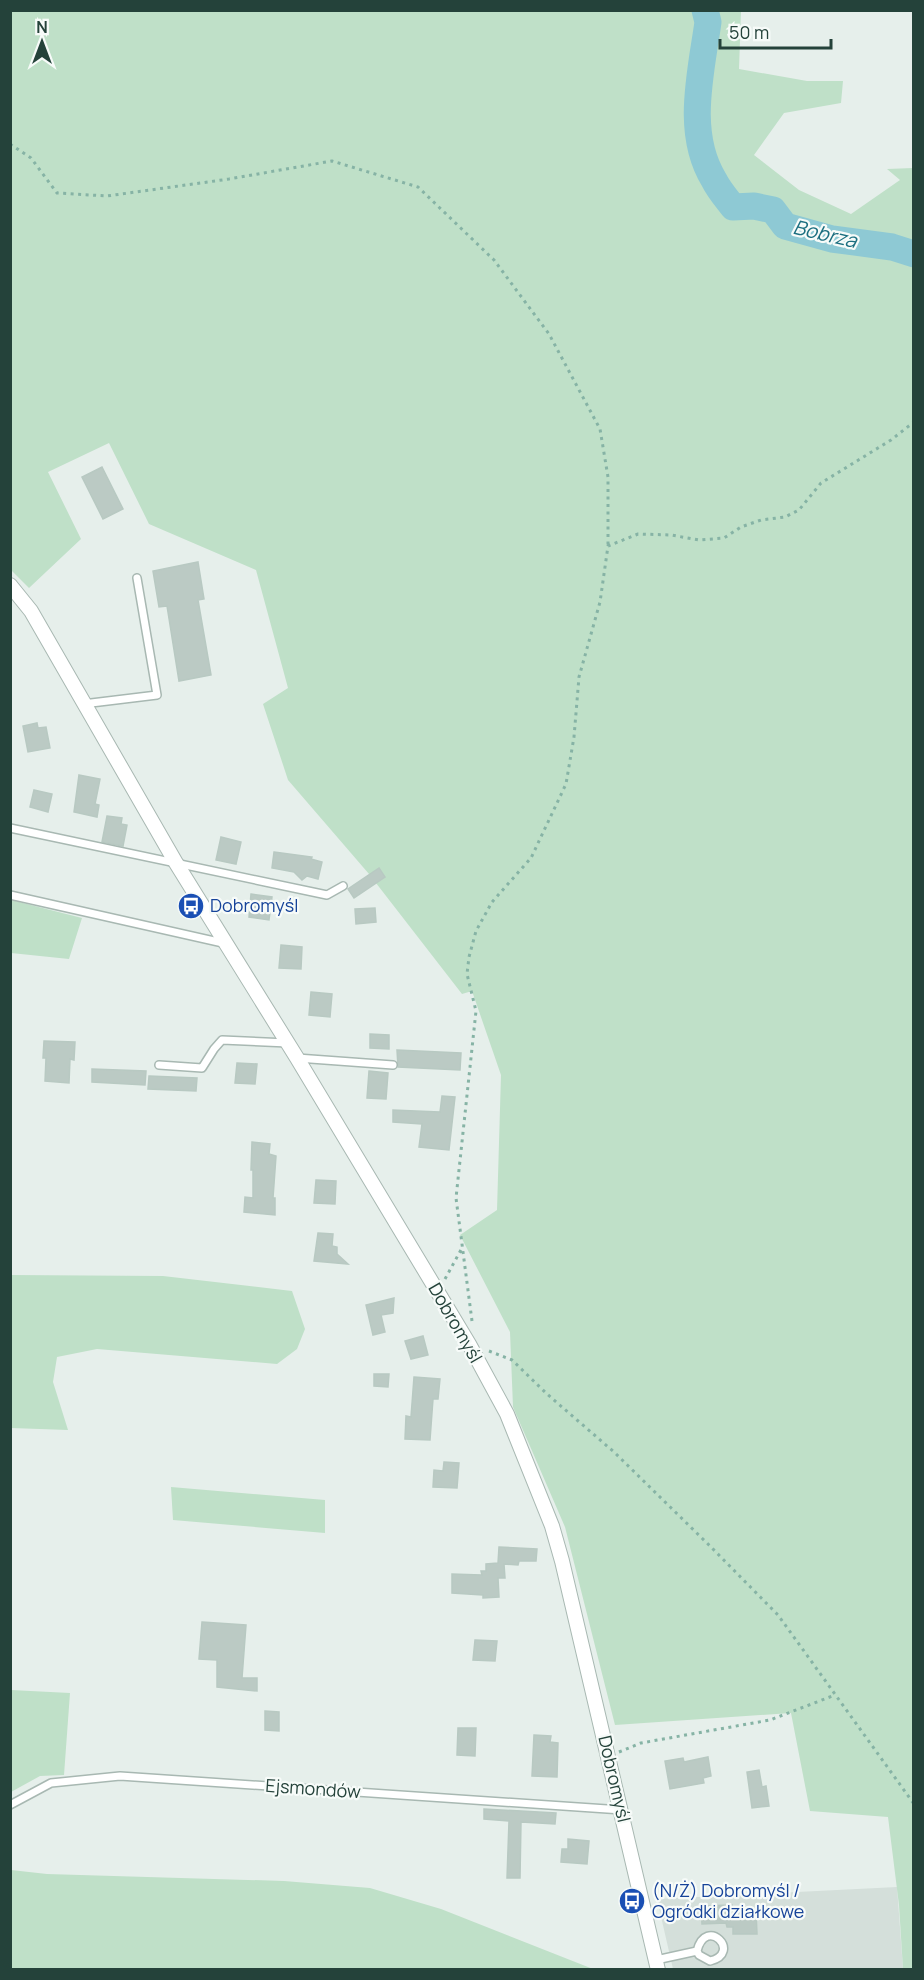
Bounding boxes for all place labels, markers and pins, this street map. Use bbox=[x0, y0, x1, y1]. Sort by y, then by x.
bus stop icon: Dobromyśl bbox=[176, 891, 206, 921]
place label: Dobromyśl bbox=[210, 893, 298, 917]
place label: (N/Ż) Dobromyśl / Ogródki działkowe bbox=[652, 1878, 804, 1923]
bus stop icon: (N/Ż) Dobromyśl / Ogródki działkowe bbox=[617, 1886, 647, 1916]

